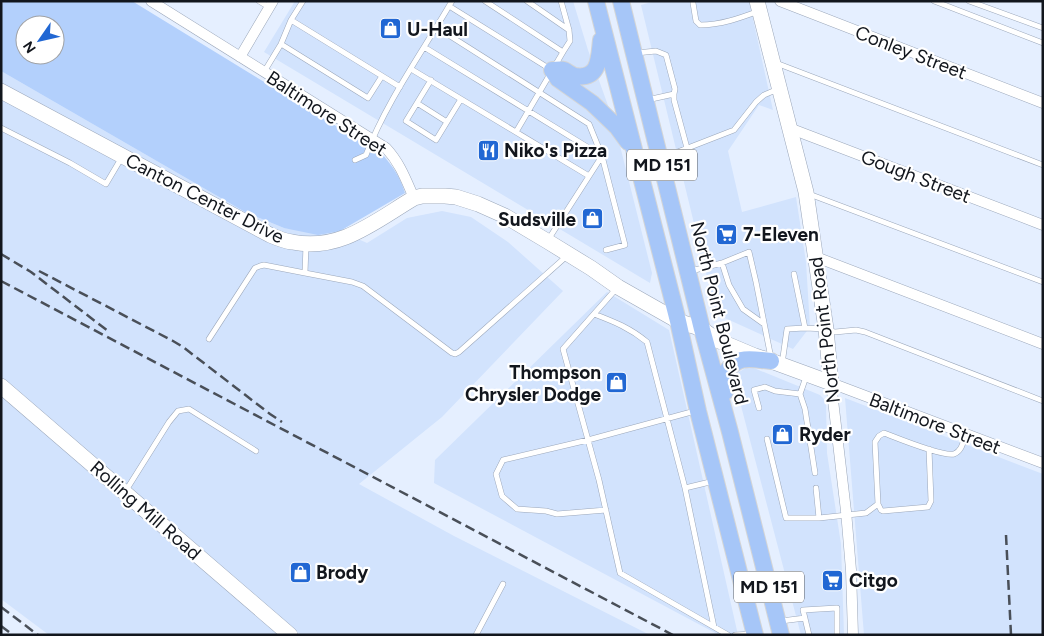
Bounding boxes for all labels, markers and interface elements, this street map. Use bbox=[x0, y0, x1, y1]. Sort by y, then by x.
north arrow bbox=[15, 15, 65, 65]
shop icon: U-Haul bbox=[379, 17, 403, 41]
place label: U-Haul bbox=[407, 18, 468, 41]
street label: Conley Street bbox=[852, 21, 970, 84]
text: N bbox=[20, 38, 40, 56]
street label: Baltimore Street bbox=[262, 66, 391, 161]
restaurant icon: Niko's Pizza bbox=[476, 138, 500, 162]
place label: Niko's Pizza bbox=[504, 139, 607, 162]
street label: Gough Street bbox=[858, 145, 974, 208]
street label: Canton Center Drive bbox=[122, 149, 288, 248]
road number: MD 151 bbox=[627, 150, 697, 180]
shop icon: Sudsville bbox=[580, 207, 604, 231]
place label: Sudsville bbox=[498, 208, 576, 231]
street label: North Point Boulevard bbox=[686, 219, 753, 407]
supermarket icon: 7-Eleven bbox=[715, 222, 739, 246]
place label: 7-Eleven bbox=[743, 223, 819, 246]
street label: North Point Road bbox=[804, 256, 845, 404]
place label: Thompson Chrysler Dodge bbox=[465, 361, 601, 406]
shop icon: Thompson Chrysler Dodge bbox=[605, 371, 629, 395]
street label: Baltimore Street bbox=[866, 388, 1004, 459]
shop icon: Ryder bbox=[771, 422, 795, 446]
place label: Ryder bbox=[799, 423, 851, 446]
street label: Rolling Mill Road bbox=[86, 456, 206, 565]
shop icon: Brody bbox=[288, 560, 312, 584]
place label: Brody bbox=[316, 561, 368, 584]
supermarket icon: Citgo bbox=[821, 568, 845, 592]
place label: Citgo bbox=[849, 569, 898, 592]
road number: MD 151 bbox=[734, 572, 804, 602]

